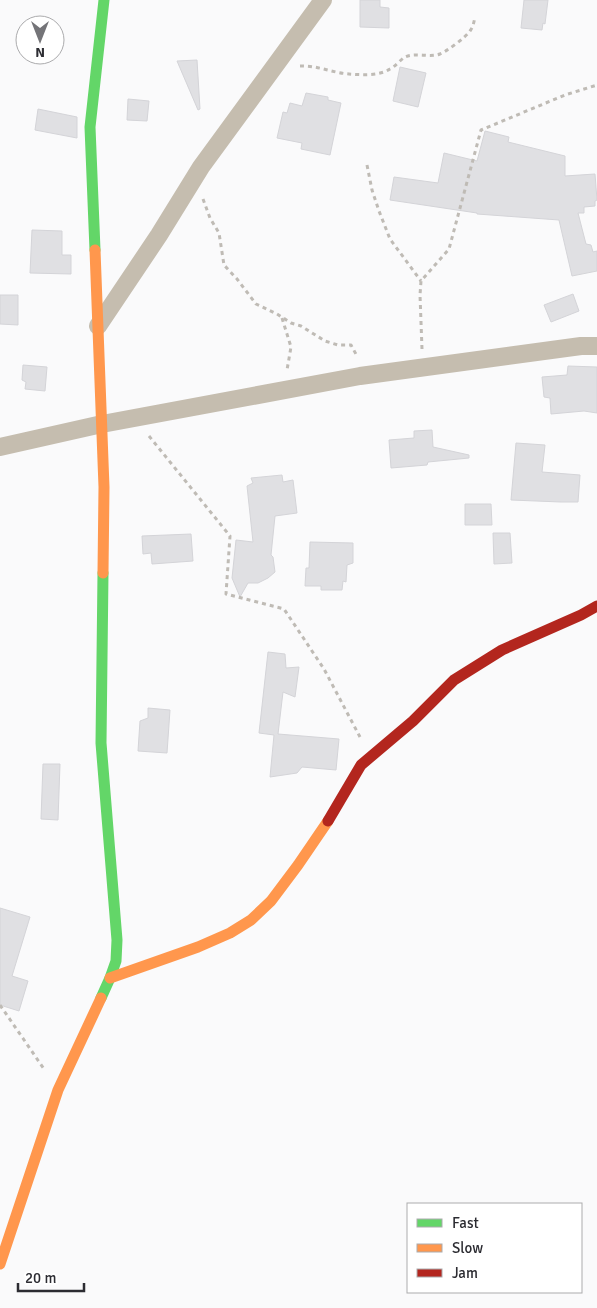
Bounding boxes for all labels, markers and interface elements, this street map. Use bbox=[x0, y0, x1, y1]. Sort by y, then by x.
north arrow bbox=[15, 15, 65, 65]
text: N bbox=[35, 44, 45, 61]
legend bbox=[407, 1203, 582, 1293]
text: Fast bbox=[452, 1214, 479, 1232]
text: Slow bbox=[452, 1239, 483, 1257]
scale bar bbox=[18, 1260, 84, 1292]
text: Jam bbox=[452, 1264, 478, 1282]
text: 20 m bbox=[25, 1269, 56, 1287]

